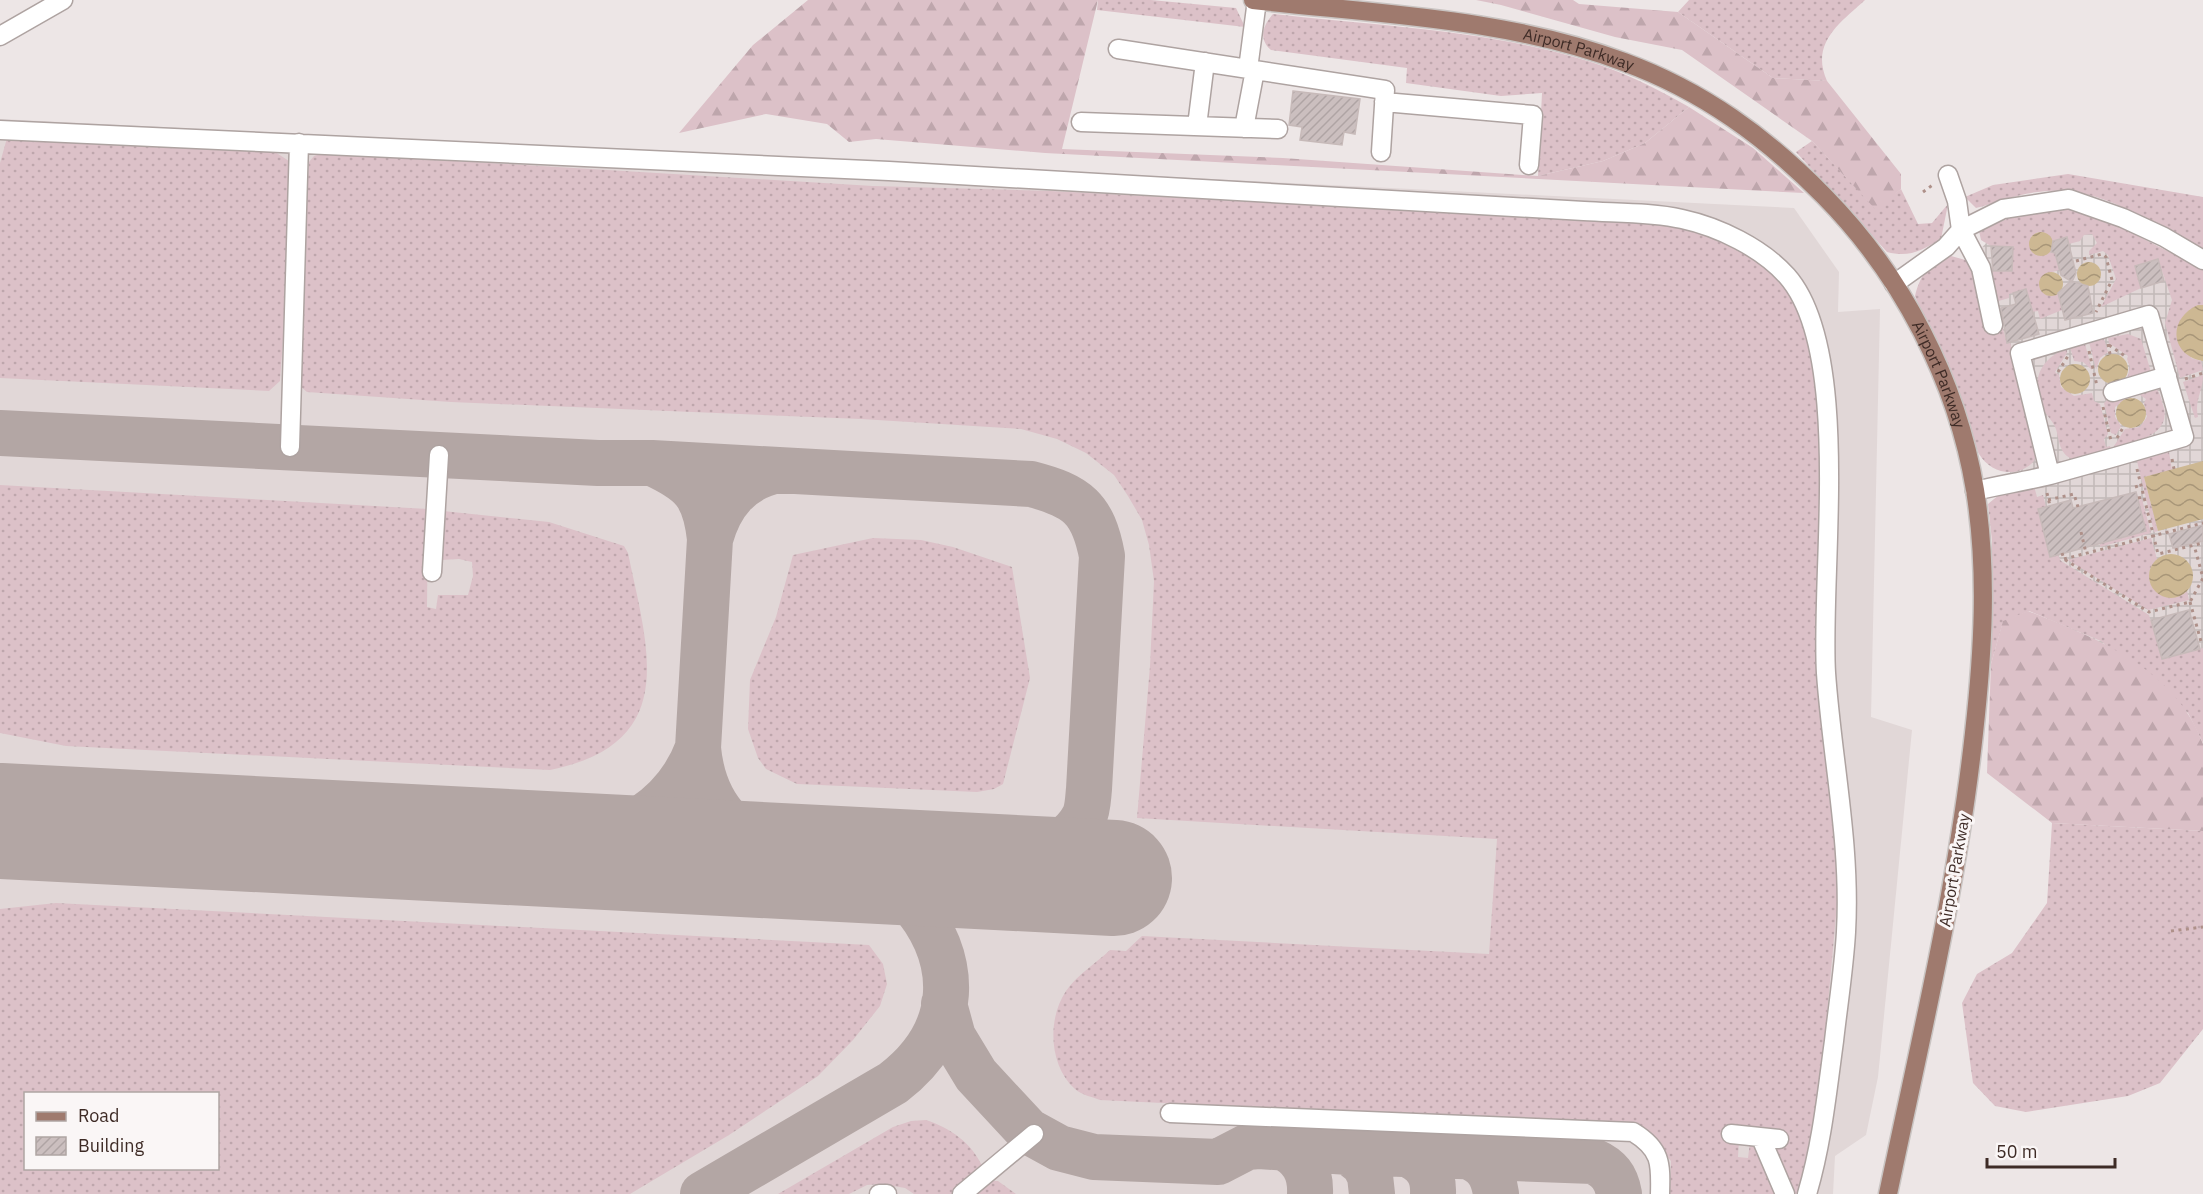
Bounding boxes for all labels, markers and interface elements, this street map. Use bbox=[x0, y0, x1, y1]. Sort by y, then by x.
street label: Airport Parkway bbox=[1521, 24, 1637, 75]
street label: Airport Parkway bbox=[1908, 317, 1970, 430]
street label: Airport Parkway bbox=[1934, 812, 1974, 928]
legend bbox=[24, 1092, 219, 1170]
text: Road bbox=[78, 1104, 119, 1127]
scale bar bbox=[1987, 1131, 2114, 1169]
text: Building bbox=[78, 1134, 145, 1157]
text: 50 m bbox=[1996, 1140, 2038, 1163]

